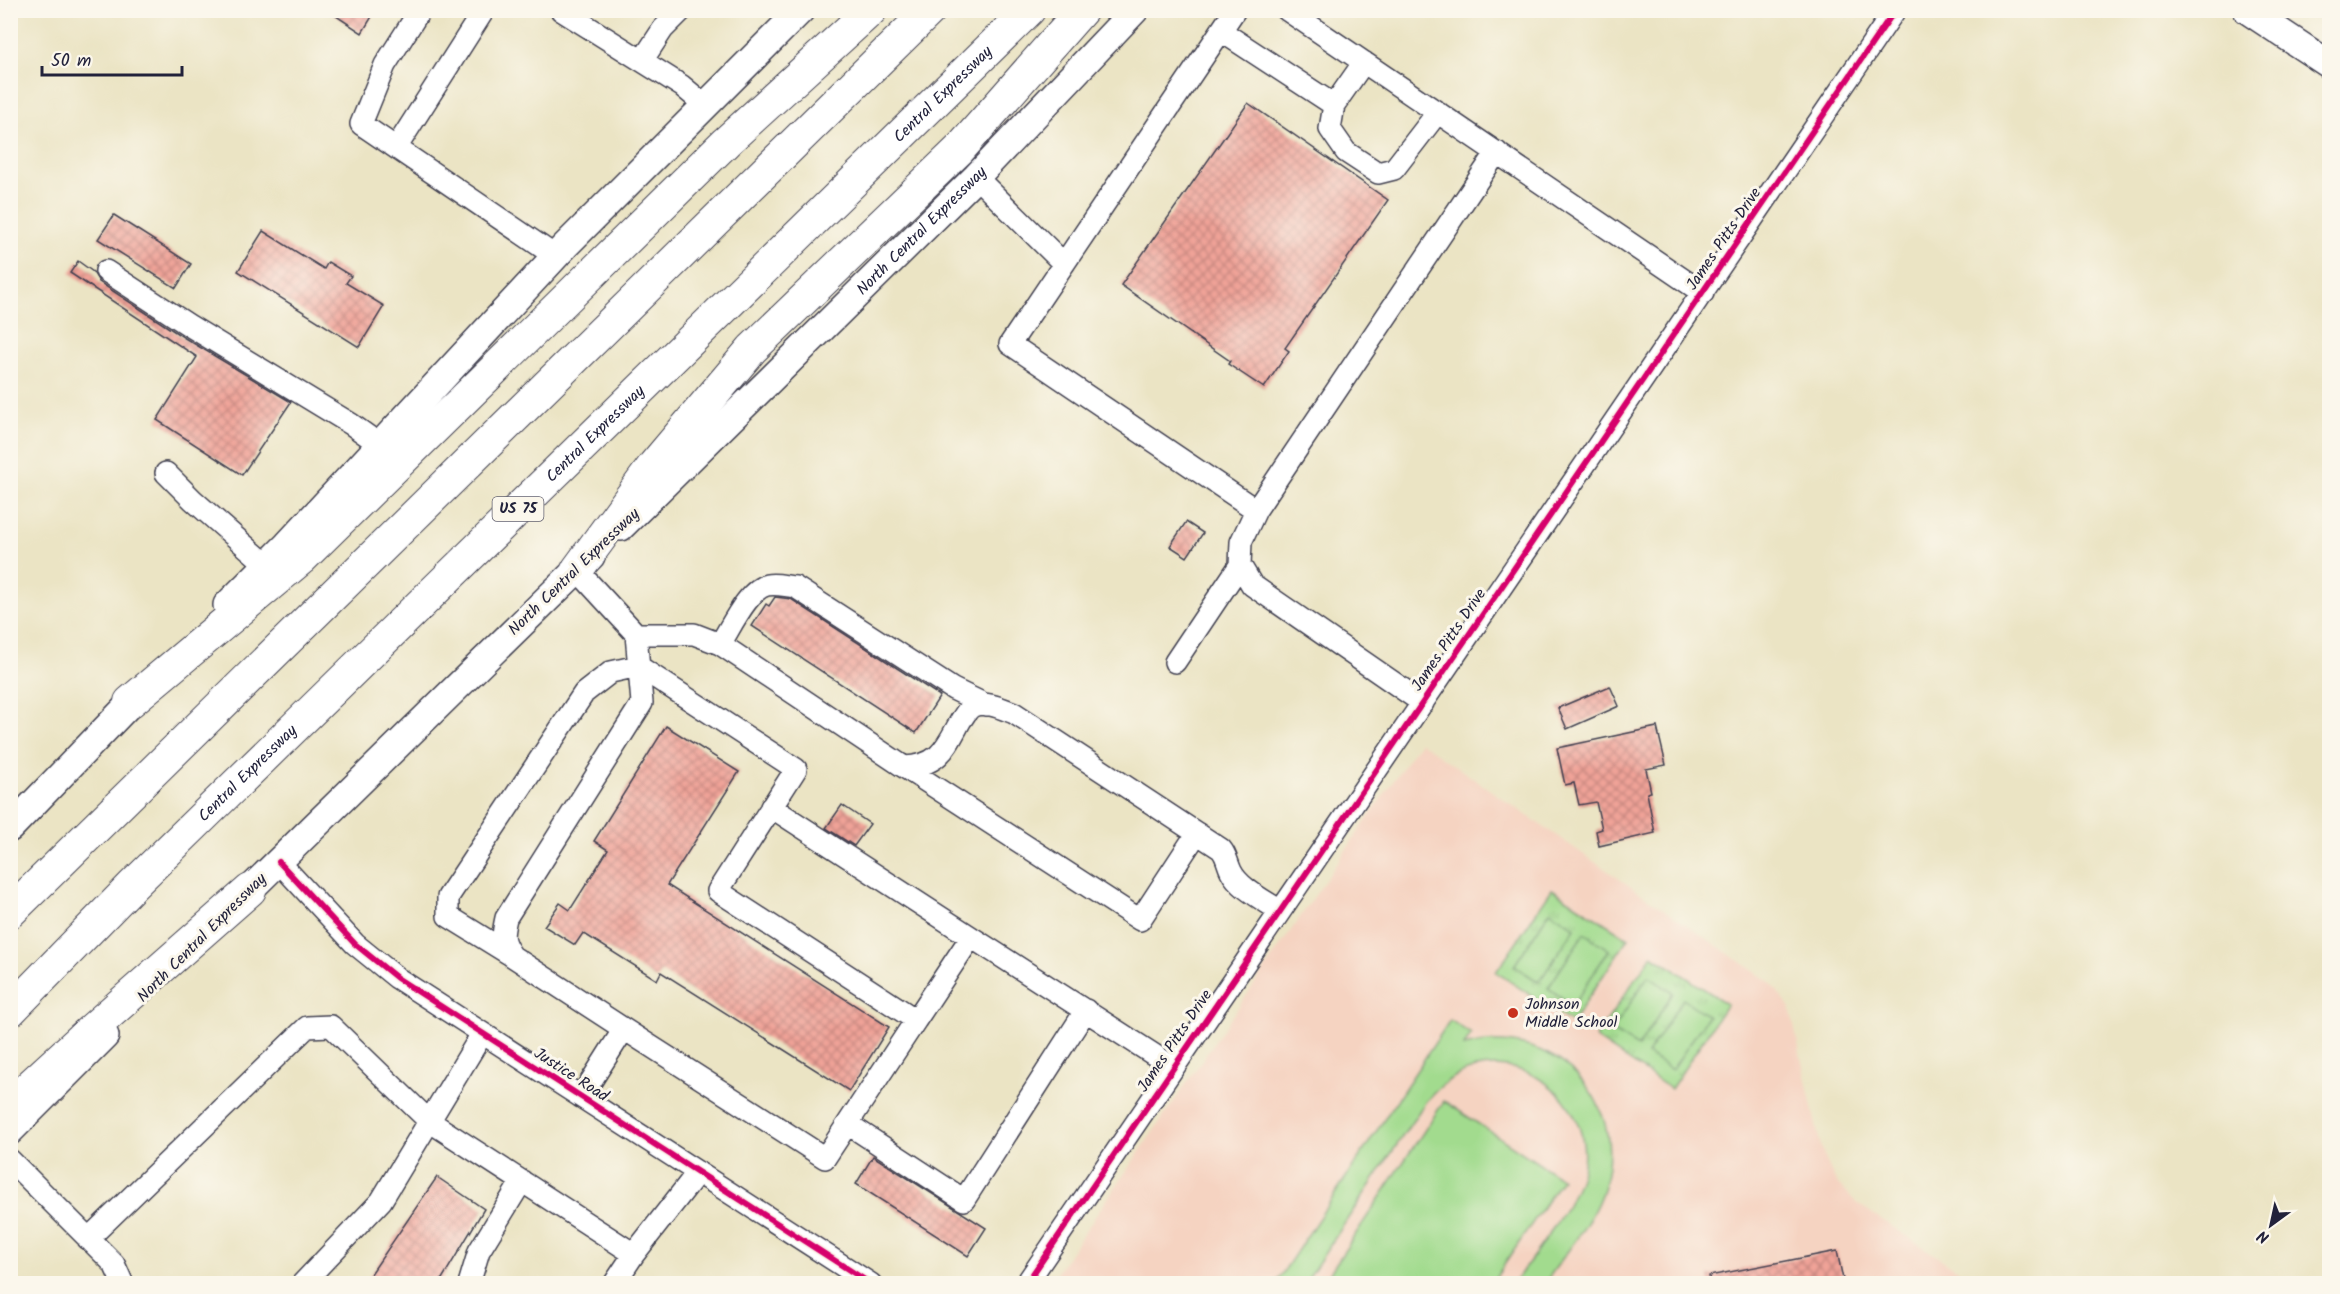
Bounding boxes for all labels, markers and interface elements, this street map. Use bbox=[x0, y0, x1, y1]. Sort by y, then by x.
scale bar bbox=[42, 39, 182, 77]
street label: Central Expressway bbox=[887, 39, 999, 149]
text: 50 m bbox=[51, 47, 91, 76]
street label: North Central Expressway bbox=[850, 160, 993, 301]
street label: James Pitts Drive bbox=[1680, 182, 1768, 296]
street label: Central Expressway bbox=[540, 379, 651, 488]
road number: US 75 bbox=[492, 497, 544, 521]
street label: North Central Expressway bbox=[502, 502, 646, 642]
street label: James Pitts Drive bbox=[1405, 583, 1493, 697]
street label: Central Expressway bbox=[192, 718, 303, 828]
street label: North Central Expressway bbox=[131, 867, 273, 1009]
street label: James Pitts Drive bbox=[1131, 984, 1219, 1098]
place label: Johnson Middle School bbox=[1525, 992, 1618, 1035]
marker: Johnson Middle School bbox=[1506, 1006, 1520, 1020]
street label: Justice Road bbox=[529, 1041, 614, 1109]
north arrow bbox=[2241, 1195, 2301, 1255]
text: N bbox=[2253, 1223, 2275, 1250]

